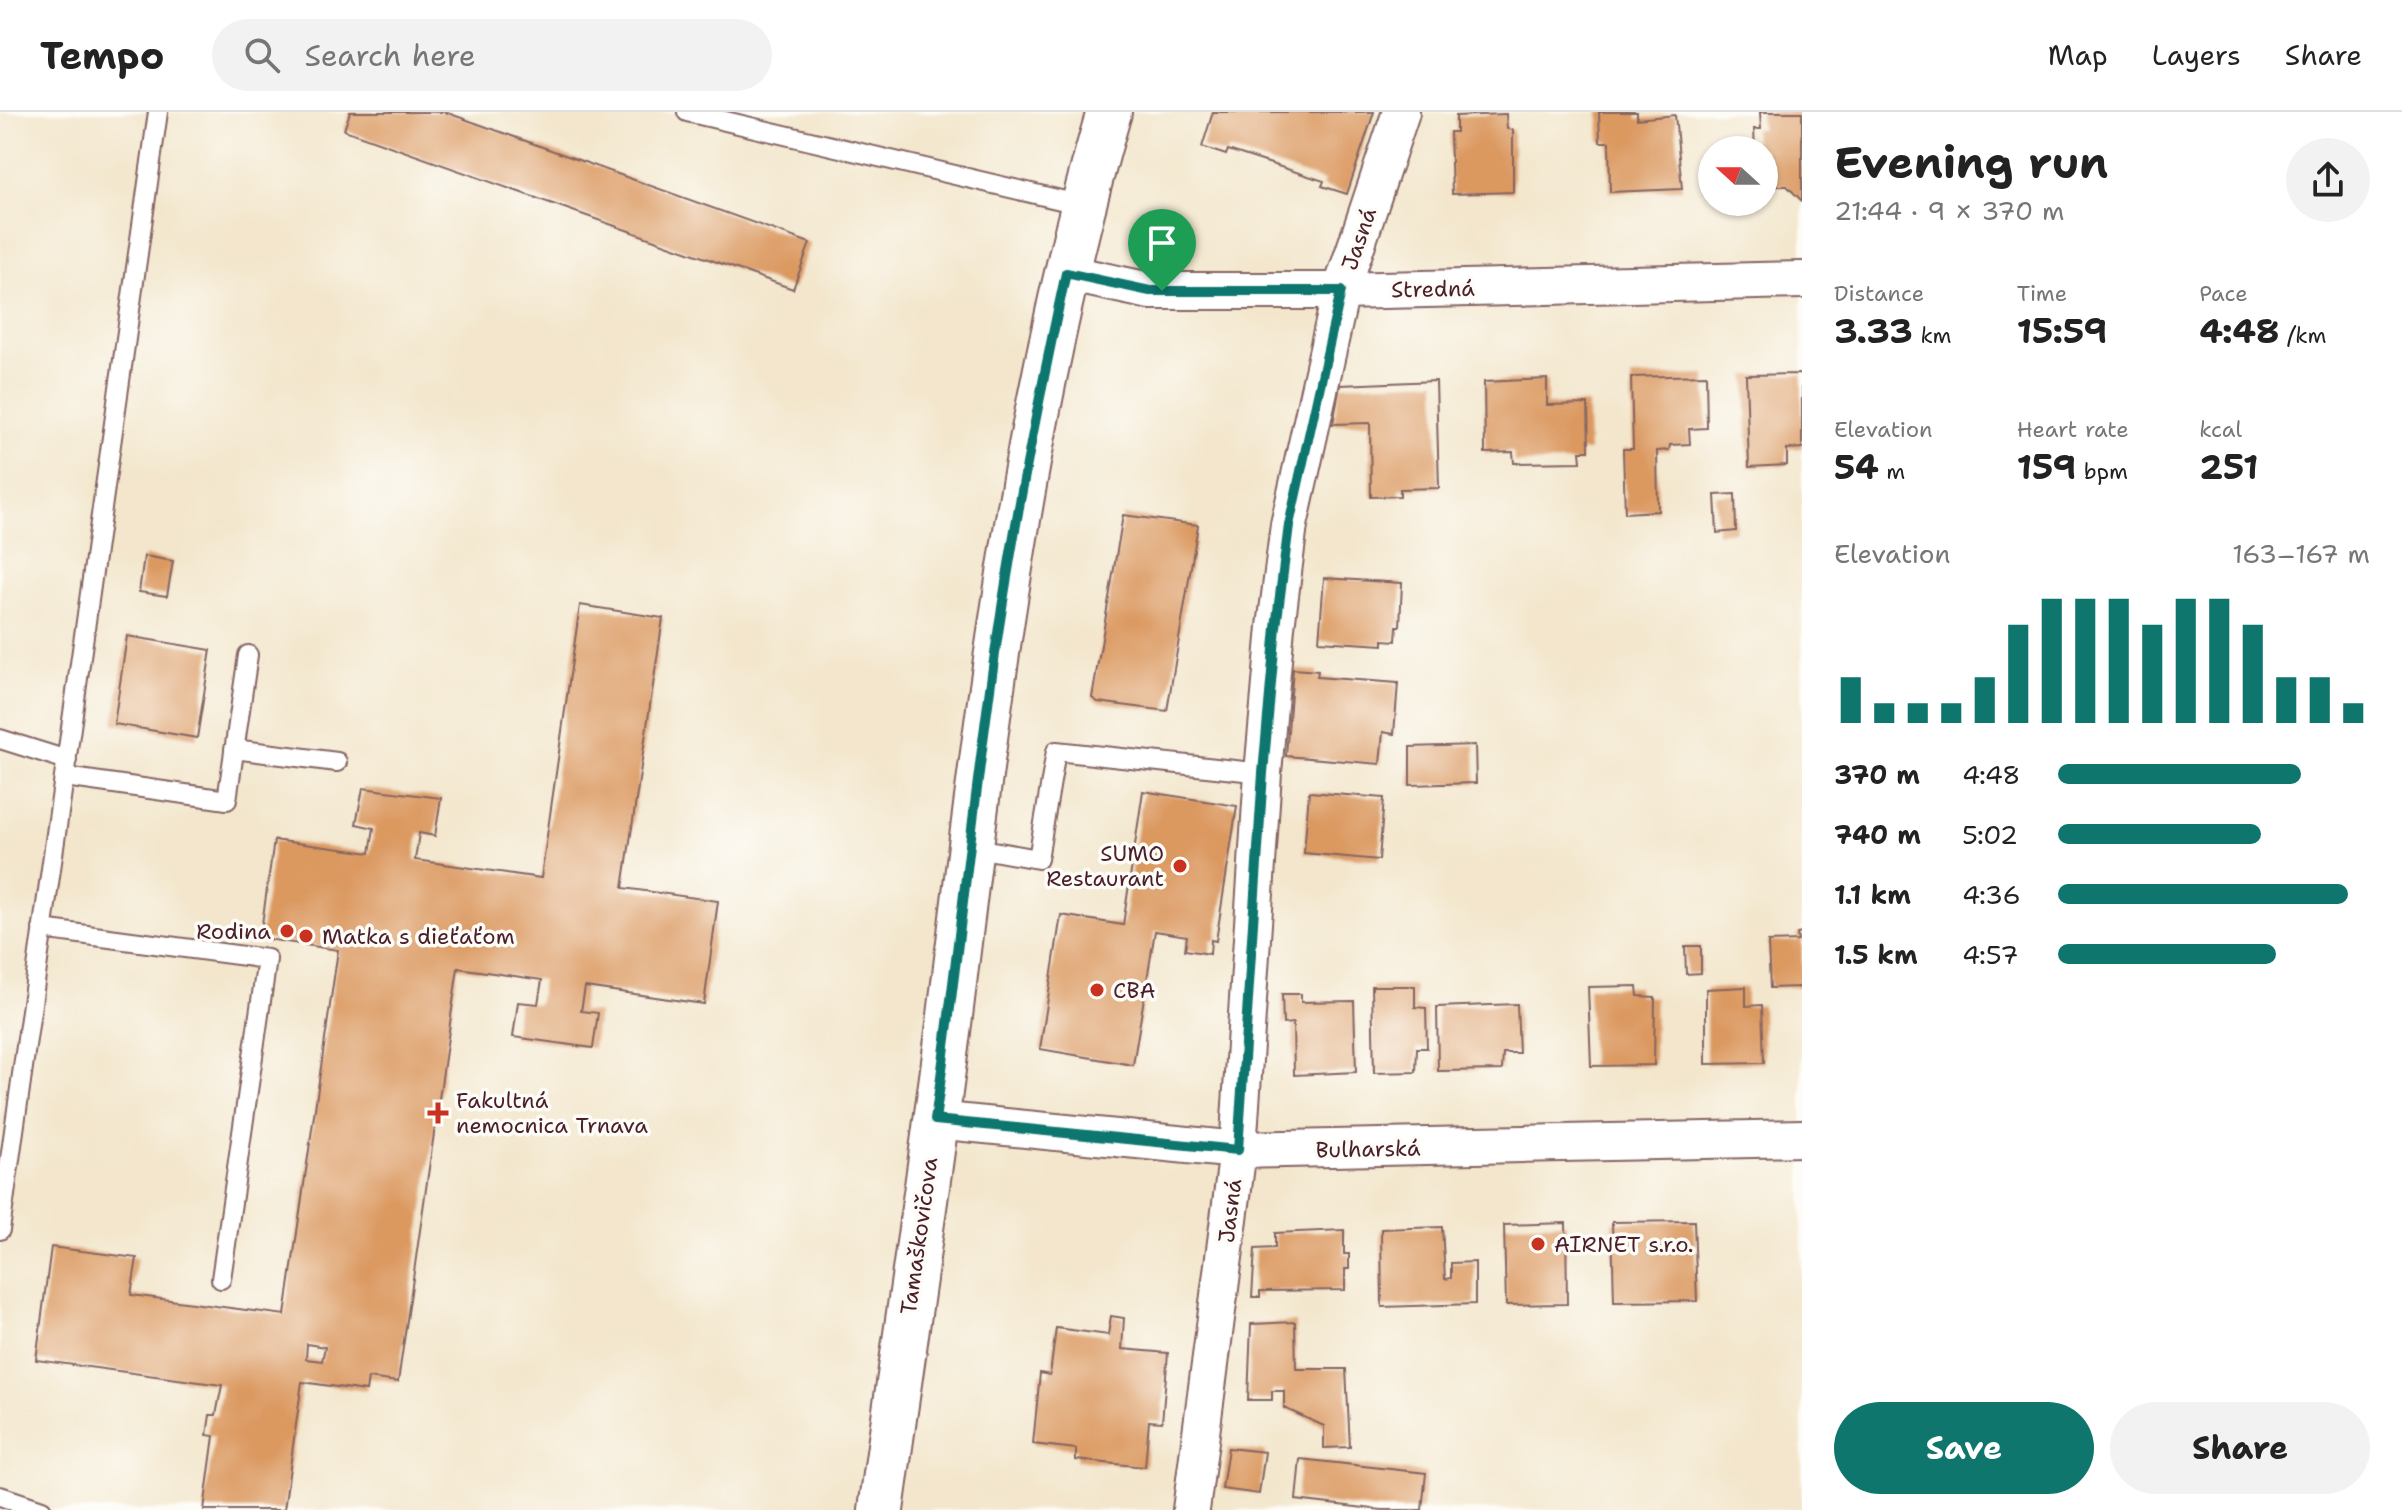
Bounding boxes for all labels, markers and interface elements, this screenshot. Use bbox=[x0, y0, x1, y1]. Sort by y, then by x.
search box bbox=[212, 19, 772, 91]
text: Tempo bbox=[40, 30, 164, 81]
icon: search bbox=[240, 33, 284, 77]
text: Search here bbox=[304, 35, 476, 76]
text: Map bbox=[2048, 36, 2108, 74]
text: Layers bbox=[2152, 36, 2241, 74]
text: Share bbox=[2285, 36, 2362, 74]
text: Evening run bbox=[1834, 133, 2108, 192]
north arrow bbox=[1698, 136, 1778, 216]
map controls bbox=[1698, 136, 1778, 216]
button: share bbox=[2286, 138, 2370, 222]
text: 21:44 · 9 × 370 m bbox=[1834, 193, 2064, 228]
street label: Jasná bbox=[1335, 204, 1383, 274]
pin bbox=[1128, 209, 1196, 291]
icon: arrive bbox=[1140, 221, 1184, 265]
street label: Stredná bbox=[1391, 274, 1475, 304]
text: Distance bbox=[1834, 279, 1924, 308]
text: Time bbox=[2017, 279, 2067, 308]
text: Pace bbox=[2199, 279, 2248, 308]
text: 3.33 bbox=[1834, 308, 1913, 354]
text: 15:59 bbox=[2017, 308, 2107, 354]
text: 4:48 bbox=[2199, 308, 2280, 354]
text: km bbox=[1913, 321, 1952, 350]
text: /km bbox=[2280, 321, 2326, 350]
text: Elevation bbox=[1834, 415, 1932, 444]
text: Heart rate bbox=[2017, 415, 2129, 444]
text: kcal bbox=[2199, 415, 2242, 444]
text: 54 bbox=[1834, 444, 1879, 490]
text: 159 bbox=[2017, 444, 2076, 490]
text: 251 bbox=[2199, 444, 2258, 490]
text: m bbox=[1879, 457, 1905, 486]
text: bpm bbox=[2076, 457, 2128, 486]
text: Elevation bbox=[1834, 536, 1950, 571]
text: 163–167 m bbox=[2232, 536, 2370, 571]
text: 370 m bbox=[1834, 757, 1920, 792]
text: 4:48 bbox=[1962, 757, 2021, 792]
text: 740 m bbox=[1834, 817, 1921, 852]
text: 5:02 bbox=[1962, 817, 2018, 852]
place label: SUMO Restaurant bbox=[1046, 839, 1164, 893]
marker: SUMO Restaurant bbox=[1171, 857, 1189, 875]
text: 1.1 km bbox=[1834, 877, 1911, 912]
text: 4:36 bbox=[1962, 877, 2021, 912]
place label: Rodina bbox=[196, 917, 271, 946]
marker: Rodina bbox=[278, 922, 296, 940]
place label: Matka s dieťaťom bbox=[322, 922, 515, 951]
marker: Matka s dieťaťom bbox=[297, 927, 315, 945]
text: 1.5 km bbox=[1834, 937, 1918, 972]
text: 4:57 bbox=[1962, 937, 2019, 972]
place label: CBA bbox=[1113, 976, 1155, 1005]
marker: CBA bbox=[1088, 981, 1106, 999]
place label: Fakultná nemocnica Trnava bbox=[456, 1086, 648, 1140]
marker: Fakultná nemocnica Trnava bbox=[427, 1102, 449, 1124]
street label: Bulharská bbox=[1315, 1134, 1421, 1164]
street label: Tamaškovičova bbox=[894, 1155, 944, 1317]
street label: Jasná bbox=[1212, 1177, 1248, 1245]
place label: AIRNET s.r.o. bbox=[1554, 1230, 1693, 1259]
marker: AIRNET s.r.o. bbox=[1529, 1235, 1547, 1253]
button: Save bbox=[1834, 1402, 2094, 1494]
button: Share bbox=[2110, 1402, 2370, 1494]

